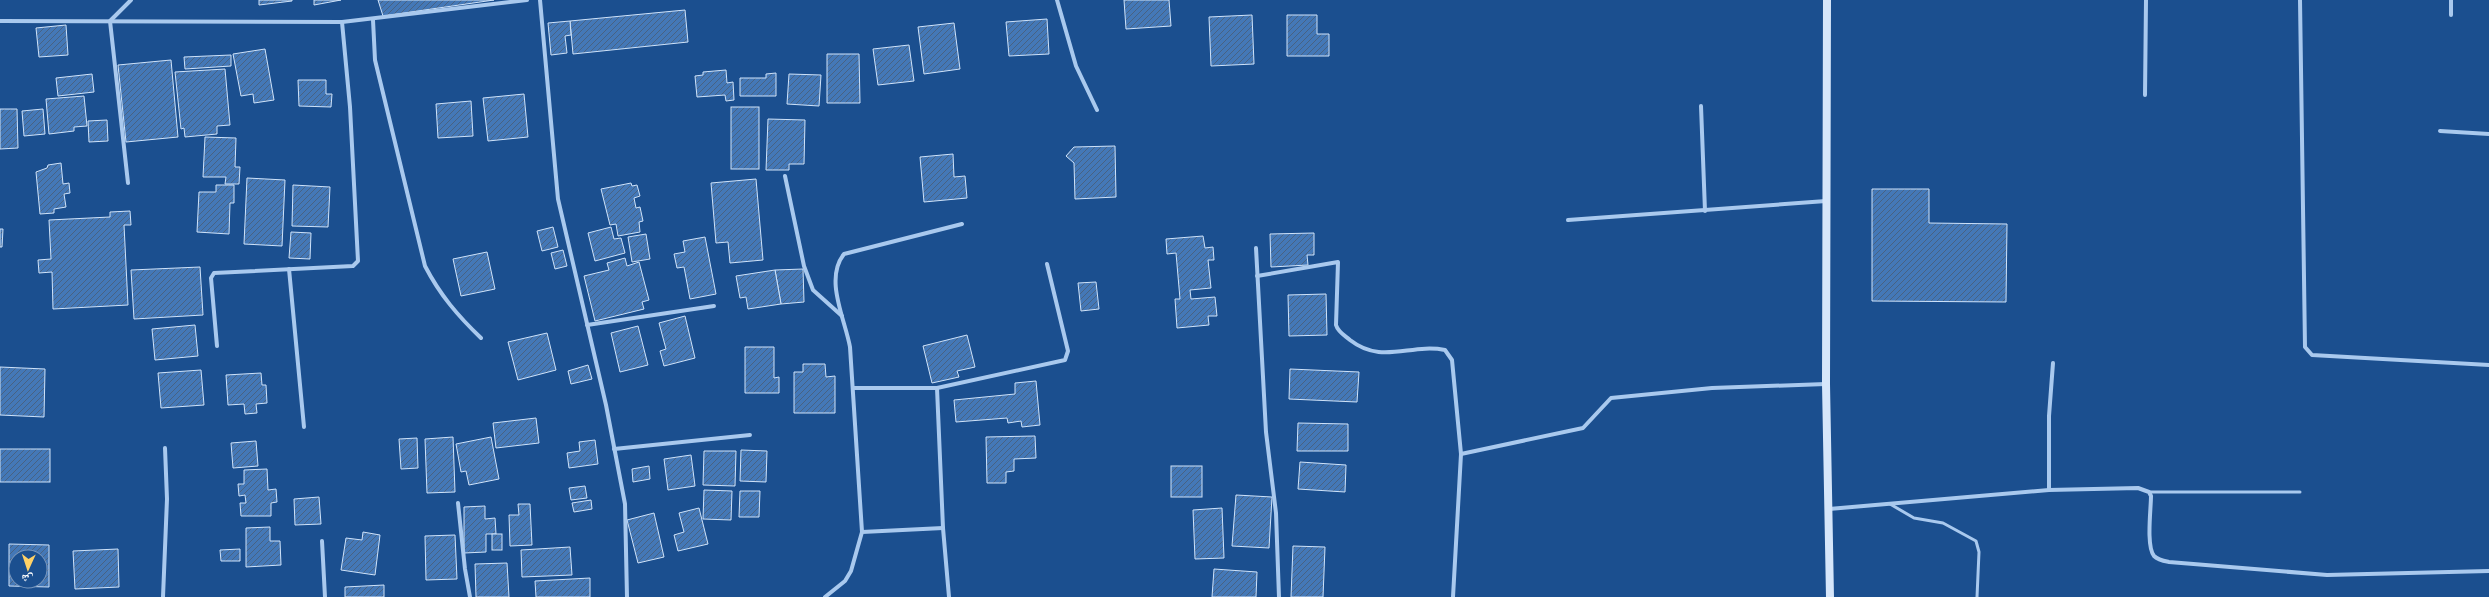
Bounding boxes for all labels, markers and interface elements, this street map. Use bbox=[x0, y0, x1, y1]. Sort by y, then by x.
north arrow bbox=[8, 549, 48, 589]
text: ش bbox=[21, 571, 34, 587]

